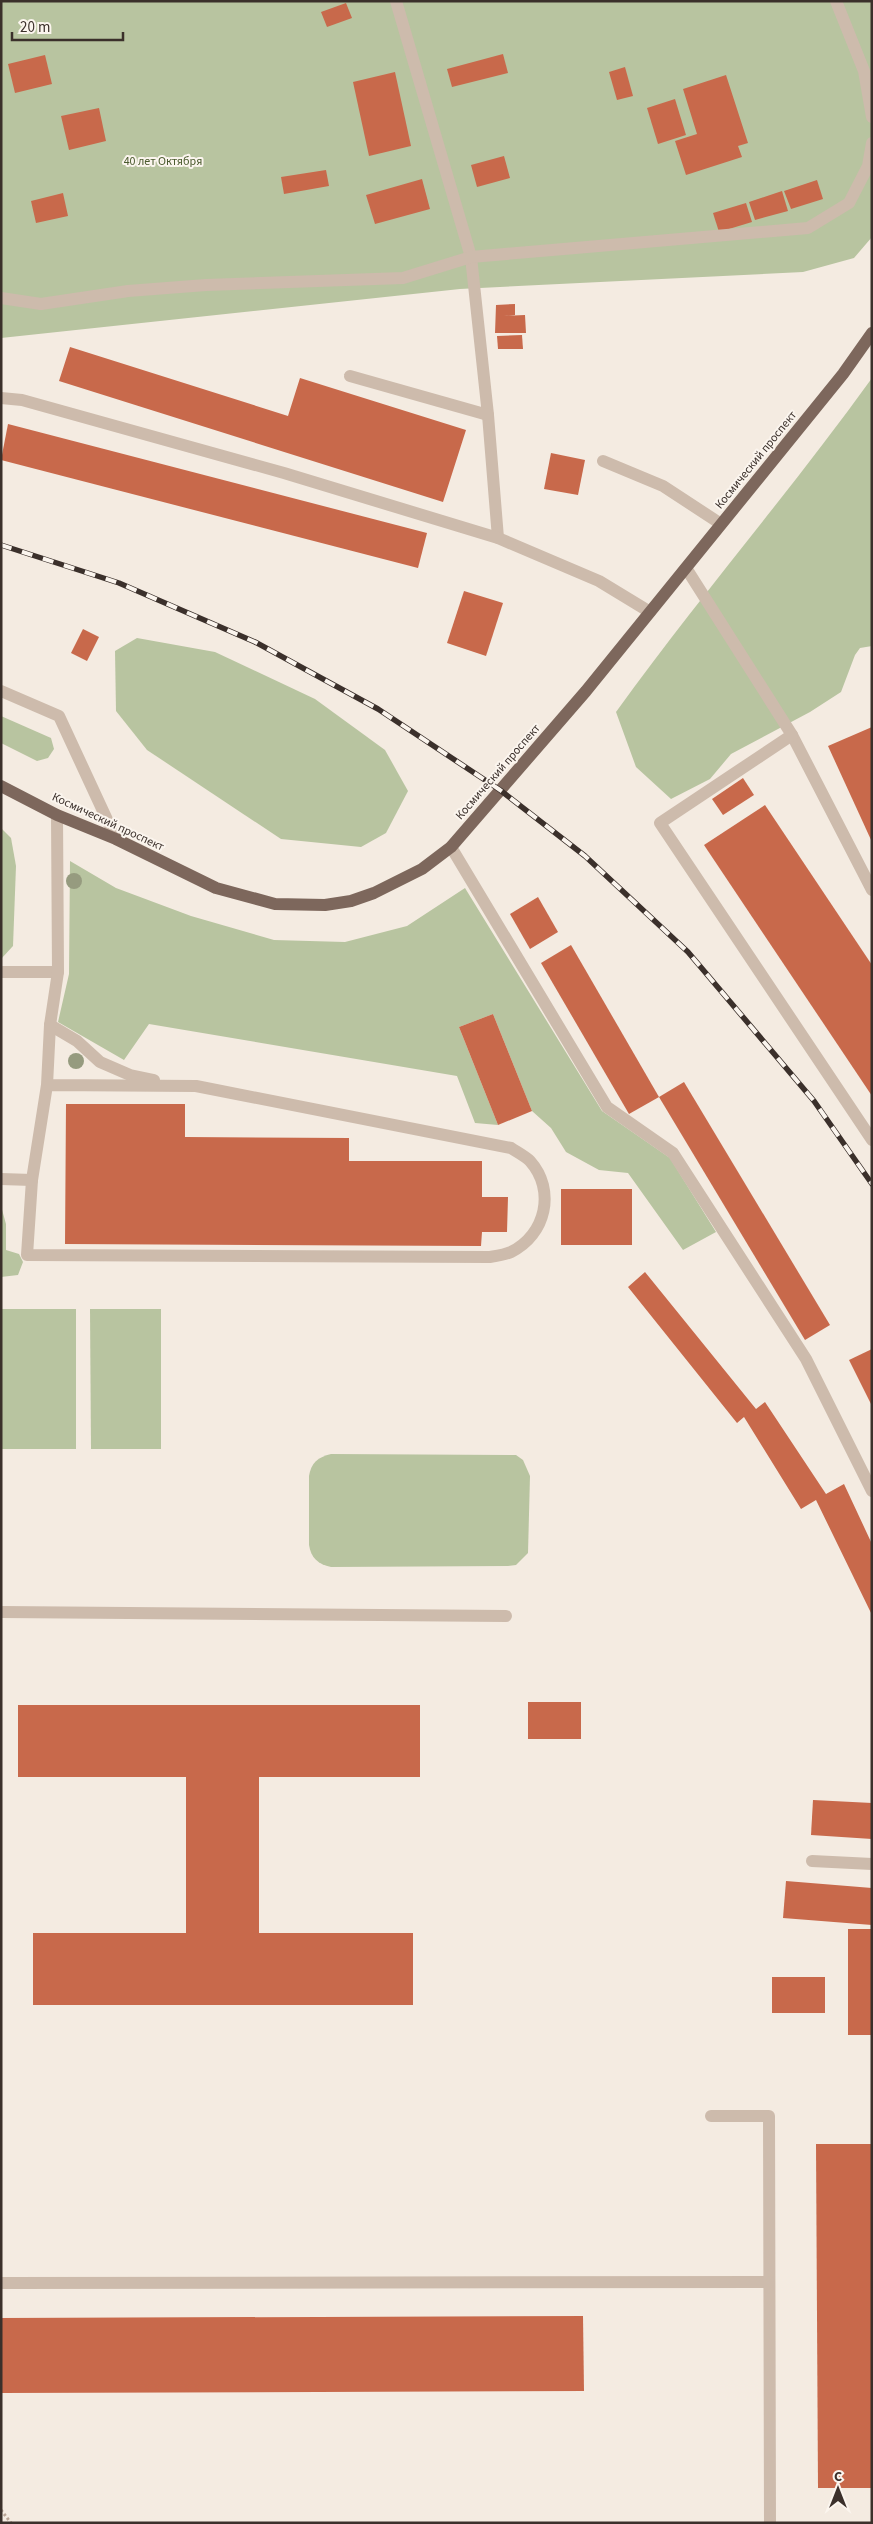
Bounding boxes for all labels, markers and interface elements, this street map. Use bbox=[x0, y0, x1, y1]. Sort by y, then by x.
scale bar bbox=[12, 10, 124, 42]
text: 20 m bbox=[20, 17, 50, 38]
park label: 40 лет Октября bbox=[124, 153, 202, 170]
street label: Космический проспект bbox=[711, 407, 801, 513]
street label: Космический проспект bbox=[452, 720, 545, 824]
street label: Космический проспект bbox=[49, 789, 167, 856]
north arrow bbox=[813, 2464, 863, 2514]
text: С bbox=[834, 2467, 842, 2487]

